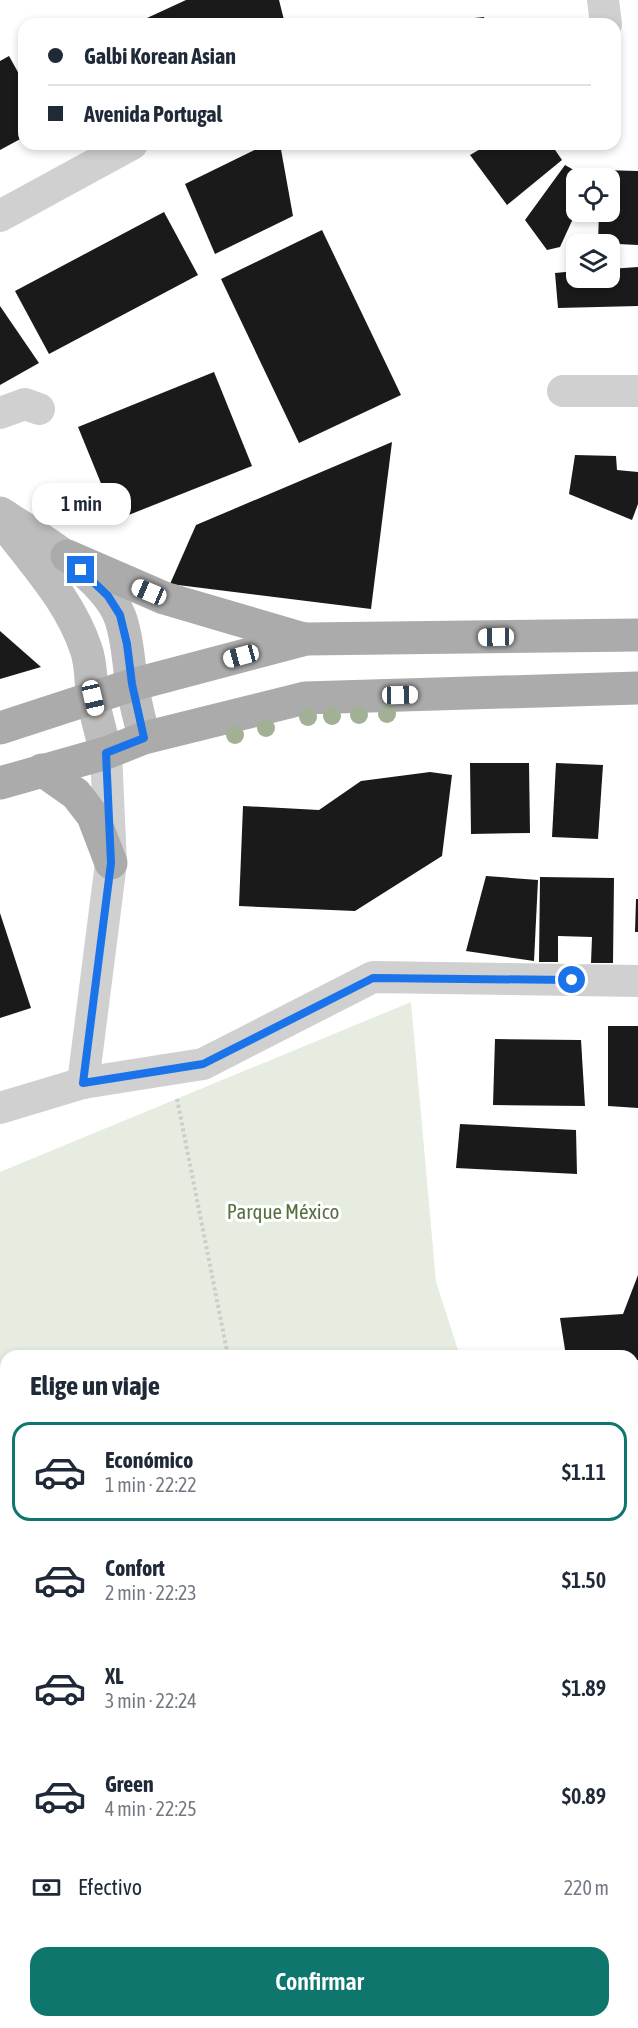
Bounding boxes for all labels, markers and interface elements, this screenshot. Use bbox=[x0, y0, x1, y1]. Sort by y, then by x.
text: Galbi Korean Asian bbox=[84, 43, 236, 69]
text: Avenida Portugal bbox=[84, 101, 222, 127]
map controls bbox=[566, 168, 620, 288]
button: locate bbox=[566, 168, 620, 222]
button: layers bbox=[566, 234, 620, 288]
callout: 1 min bbox=[32, 483, 130, 525]
text: 1 min bbox=[61, 492, 102, 515]
route end bbox=[67, 556, 94, 583]
car bbox=[129, 577, 169, 607]
car bbox=[478, 628, 514, 646]
car bbox=[221, 643, 261, 669]
car bbox=[80, 678, 106, 718]
car bbox=[382, 686, 418, 704]
route start bbox=[558, 966, 585, 993]
park label: Parque México bbox=[227, 1199, 339, 1223]
text: Elige un viaje bbox=[30, 1370, 160, 1401]
icon: car bbox=[33, 1445, 87, 1499]
text: Económico bbox=[105, 1447, 193, 1473]
text: $1.11 bbox=[562, 1459, 606, 1485]
text: 1 min · 22:22 bbox=[105, 1473, 197, 1496]
icon: car bbox=[33, 1553, 87, 1607]
text: Confort bbox=[105, 1555, 165, 1581]
text: $1.50 bbox=[562, 1567, 606, 1593]
text: 2 min · 22:23 bbox=[105, 1581, 197, 1604]
icon: car bbox=[33, 1661, 87, 1715]
text: XL bbox=[105, 1663, 123, 1689]
text: $1.89 bbox=[562, 1675, 606, 1701]
text: 3 min · 22:24 bbox=[105, 1689, 197, 1712]
icon: car bbox=[33, 1769, 87, 1823]
text: Green bbox=[105, 1771, 154, 1797]
text: $0.89 bbox=[562, 1783, 606, 1809]
text: 4 min · 22:25 bbox=[105, 1797, 197, 1820]
icon: cash bbox=[30, 1871, 63, 1904]
text: Efectivo bbox=[78, 1874, 142, 1900]
text: 220 m bbox=[564, 1876, 609, 1899]
button: Confirmar bbox=[30, 1947, 609, 2016]

